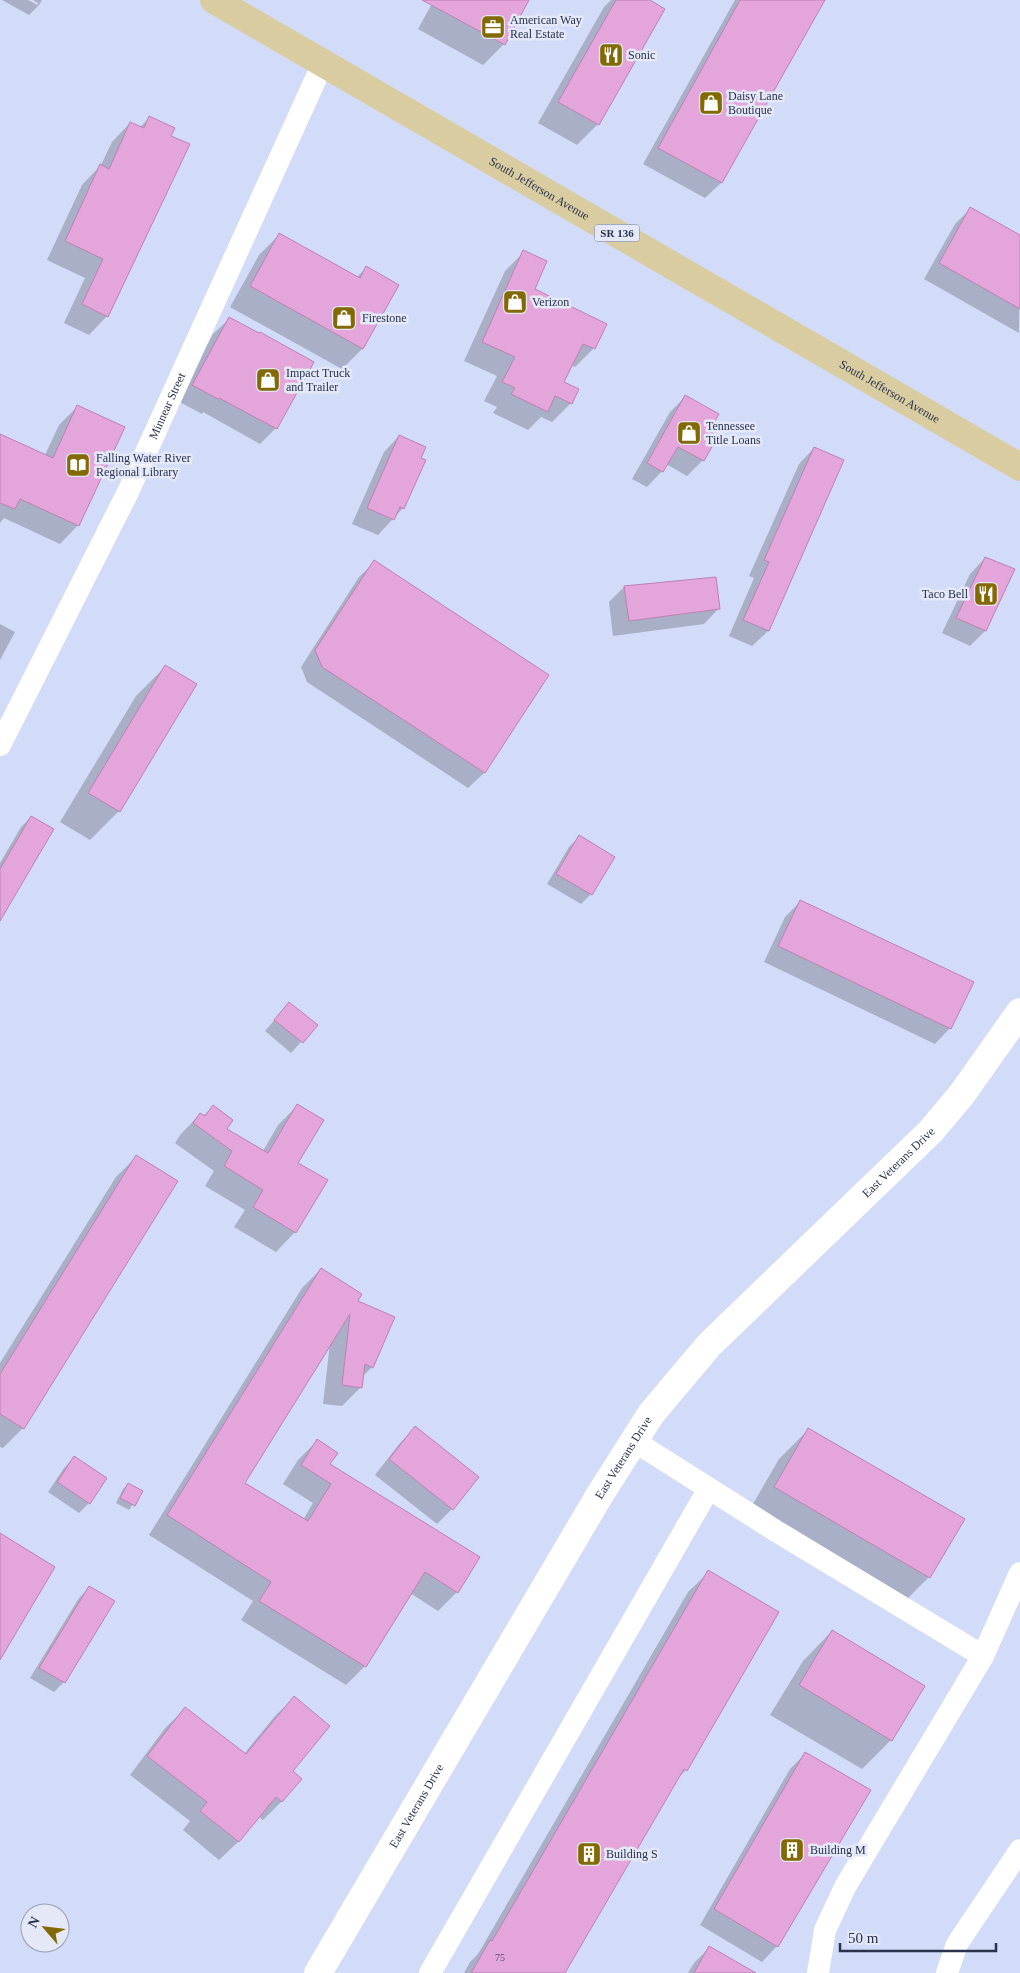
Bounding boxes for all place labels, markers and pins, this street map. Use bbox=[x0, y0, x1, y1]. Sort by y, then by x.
place label: American Way Real Estate bbox=[510, 13, 582, 41]
office icon: American Way Real Estate bbox=[480, 14, 506, 40]
restaurant icon: Sonic bbox=[598, 42, 624, 68]
place label: Sonic bbox=[628, 48, 655, 62]
place label: Daisy Lane Boutique bbox=[728, 89, 783, 117]
shop icon: Daisy Lane Boutique bbox=[698, 90, 724, 116]
shop icon: Verizon bbox=[502, 289, 528, 315]
place label: Verizon bbox=[532, 295, 569, 309]
shop icon: Firestone bbox=[331, 305, 357, 331]
place label: Firestone bbox=[362, 311, 407, 325]
place label: Impact Truck and Trailer bbox=[286, 366, 350, 394]
shop icon: Impact Truck and Trailer bbox=[255, 367, 281, 393]
place label: Tennessee Title Loans bbox=[706, 419, 761, 447]
shop icon: Tennessee Title Loans bbox=[676, 420, 702, 446]
place label: Falling Water River Regional Library bbox=[96, 451, 191, 479]
library icon: Falling Water River Regional Library bbox=[65, 452, 91, 478]
restaurant icon: Taco Bell bbox=[973, 581, 999, 607]
place label: Taco Bell bbox=[922, 587, 969, 601]
building icon: Building M bbox=[779, 1837, 805, 1863]
building icon: Building S bbox=[576, 1841, 602, 1867]
place label: Building M bbox=[810, 1843, 866, 1857]
place label: Building S bbox=[606, 1847, 658, 1861]

